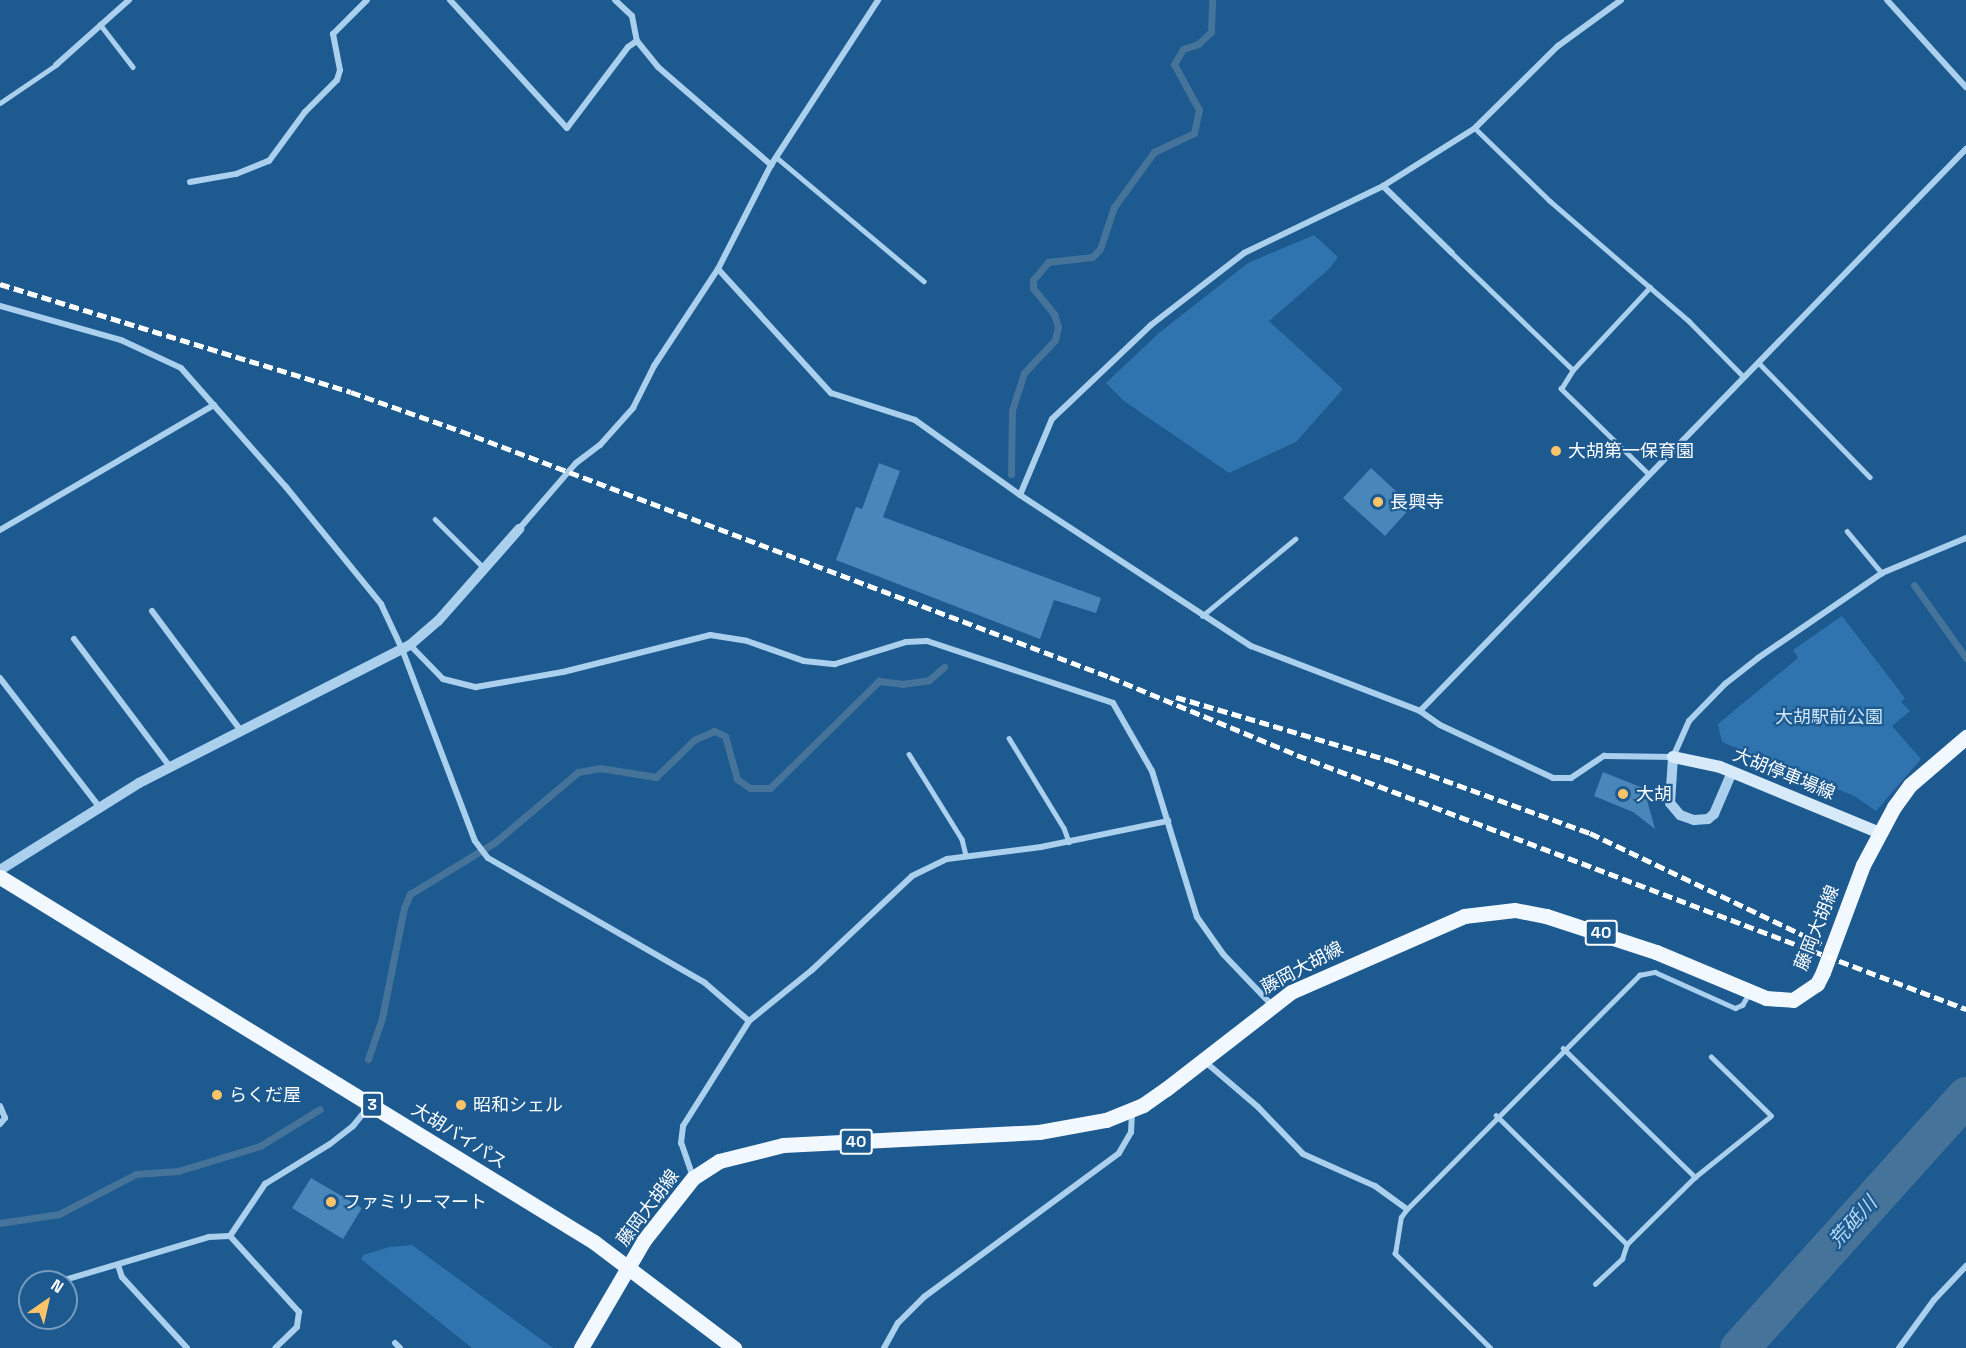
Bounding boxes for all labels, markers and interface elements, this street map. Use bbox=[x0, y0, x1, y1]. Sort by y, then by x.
place label: 大胡第一保育園 bbox=[1568, 440, 1694, 462]
marker: 大胡第一保育園 bbox=[1549, 444, 1563, 458]
place label: 長興寺 bbox=[1390, 491, 1444, 513]
marker: 長興寺 bbox=[1371, 495, 1385, 509]
park label: 大胡駅前公園 bbox=[1775, 706, 1883, 728]
street label: 大胡停車場線 bbox=[1730, 744, 1838, 804]
place label: 大胡 bbox=[1636, 783, 1672, 805]
marker: 大胡 bbox=[1614, 785, 1632, 803]
street label: 藤岡大胡線 bbox=[1790, 882, 1844, 974]
road number: 40 bbox=[1584, 920, 1618, 946]
street label: 藤岡大胡線 bbox=[1257, 937, 1347, 999]
place label: らくだ屋 bbox=[229, 1084, 301, 1106]
marker: らくだ屋 bbox=[210, 1088, 224, 1102]
road number: 3 bbox=[360, 1092, 384, 1118]
place label: 昭和シェル bbox=[473, 1094, 563, 1116]
street label: 大胡バイパス bbox=[407, 1098, 511, 1174]
marker: 昭和シェル bbox=[454, 1098, 468, 1112]
road number: 40 bbox=[840, 1129, 872, 1155]
street label: 藤岡大胡線 bbox=[612, 1166, 684, 1250]
place label: ファミリーマート bbox=[343, 1191, 487, 1213]
water label: 荒砥川 bbox=[1824, 1192, 1882, 1252]
marker: ファミリーマート bbox=[324, 1195, 338, 1209]
north arrow bbox=[18, 1270, 78, 1330]
text: N bbox=[47, 1275, 68, 1298]

